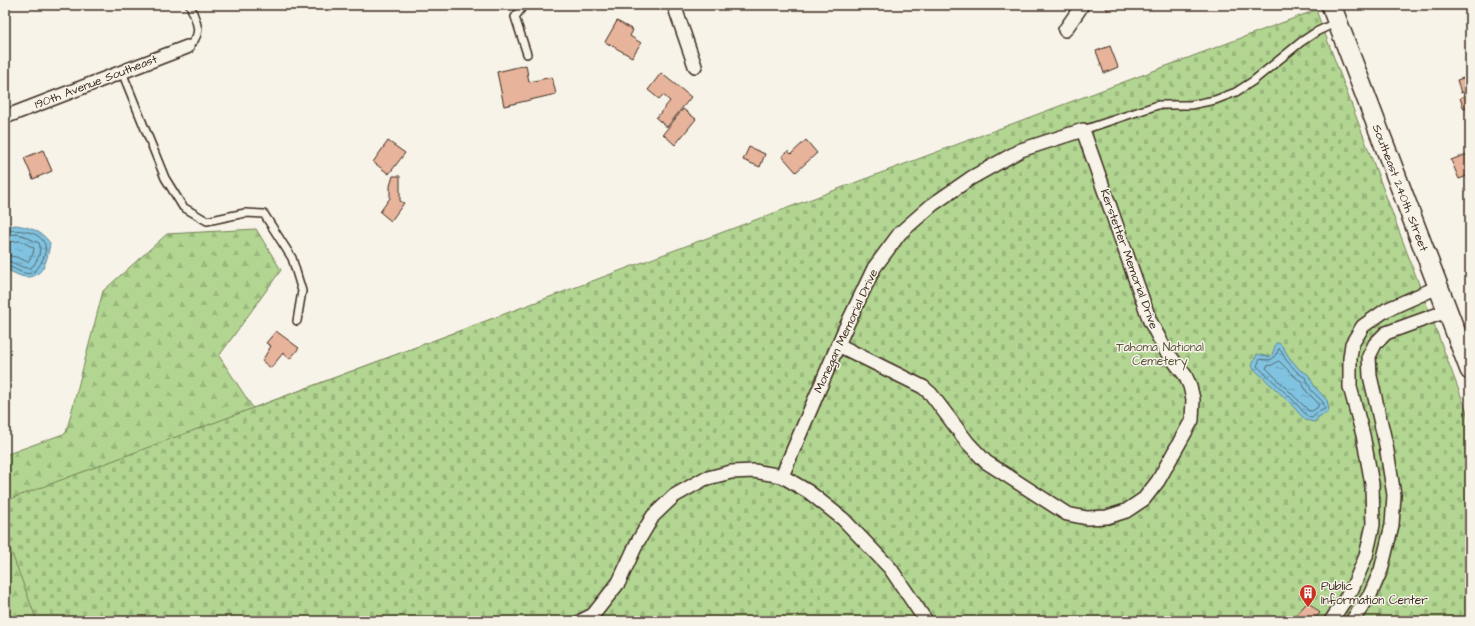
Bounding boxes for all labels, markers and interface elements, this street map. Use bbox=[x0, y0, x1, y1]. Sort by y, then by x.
street label: 190th Avenue Southeast bbox=[32, 51, 160, 113]
street label: Southeast 240th Street bbox=[1368, 122, 1432, 254]
street label: Kerstetter Memorial Drive bbox=[1096, 187, 1162, 332]
street label: Monegan Memorial Drive bbox=[810, 266, 883, 396]
park label: Tahoma National Cemetery bbox=[1116, 339, 1204, 371]
place label: Public Information Center bbox=[1321, 578, 1428, 609]
building icon: Public Information Center bbox=[1298, 583, 1318, 608]

